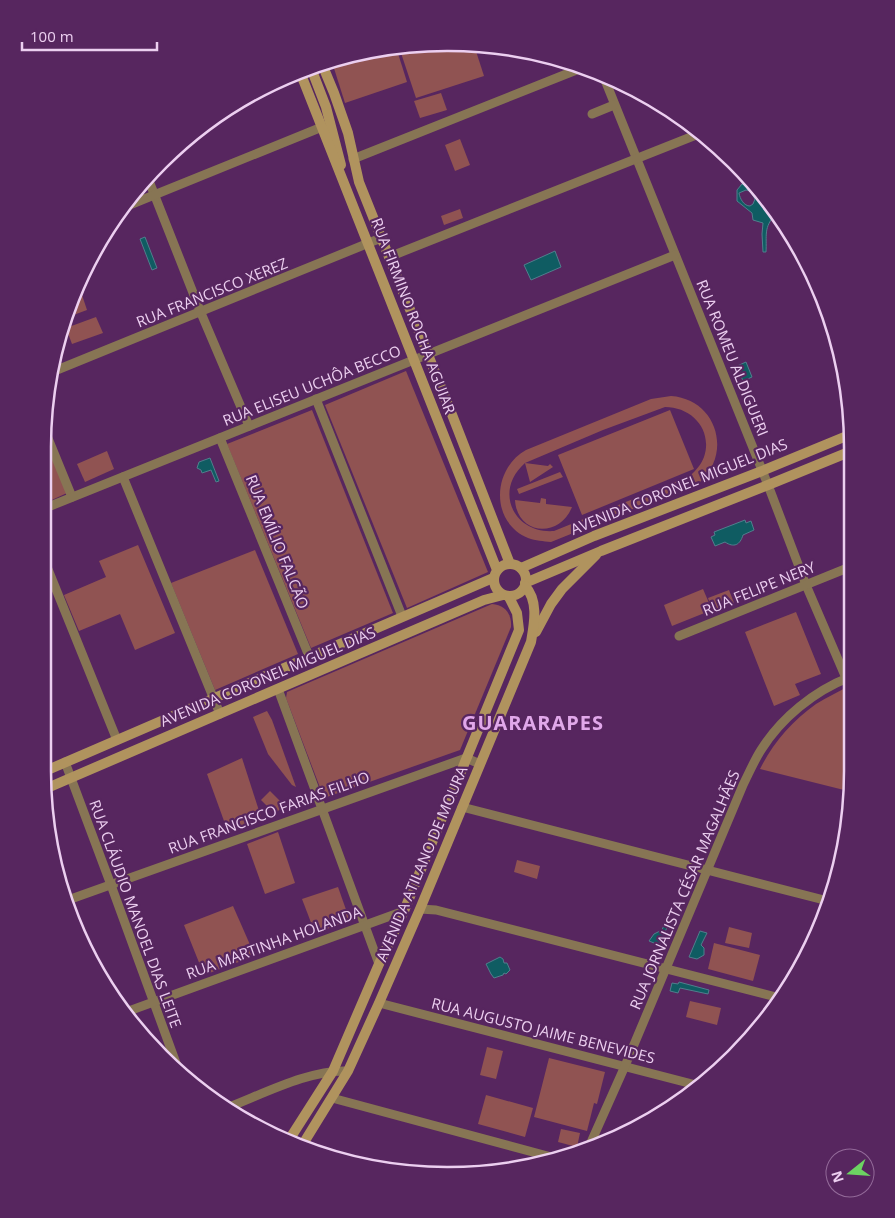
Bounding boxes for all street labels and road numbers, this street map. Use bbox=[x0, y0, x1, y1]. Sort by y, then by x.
street label: RUA FIRMINO ROCHA AGUIAR bbox=[367, 215, 461, 417]
street label: RUA FRANCISCO XEREZ bbox=[133, 253, 290, 332]
street label: RUA ROMEU ALDIGUERI bbox=[692, 276, 774, 439]
street label: RUA ELISEU UCHÔA BECCO bbox=[220, 340, 404, 430]
street label: AVENIDA CORONEL MIGUEL DIAS bbox=[567, 433, 790, 539]
street label: RUA EMÍLIO FALCÃO bbox=[242, 472, 314, 612]
street label: RUA FELIPE NERY bbox=[699, 556, 819, 620]
street label: AVENIDA CORONEL MIGUEL DIAS bbox=[157, 621, 378, 731]
street label: AVENIDA ATILANO DE MOURA bbox=[371, 762, 472, 964]
street label: RUA FRANCISCO FARIAS FILHO bbox=[165, 766, 372, 858]
street label: RUA JORNALISTA CÉSAR MAGALHÃES bbox=[624, 767, 744, 1012]
street label: RUA CLÁUDIO MANOEL DIAS LEITE bbox=[85, 797, 187, 1031]
street label: RUA MARTINHA HOLANDA bbox=[183, 901, 365, 983]
street label: RUA AUGUSTO JAIME BENEVIDES bbox=[429, 993, 657, 1067]

